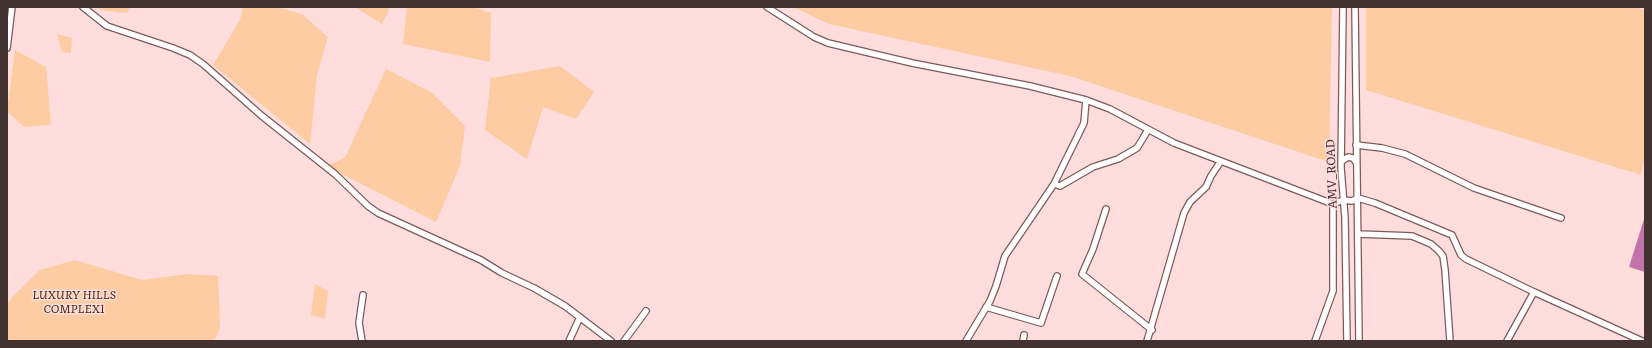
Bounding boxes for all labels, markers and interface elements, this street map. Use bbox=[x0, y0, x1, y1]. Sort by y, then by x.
street label: AMV_ROAD bbox=[1324, 139, 1340, 209]
park label: LUXURY HILLS COMPLEX1 bbox=[32, 288, 116, 316]

